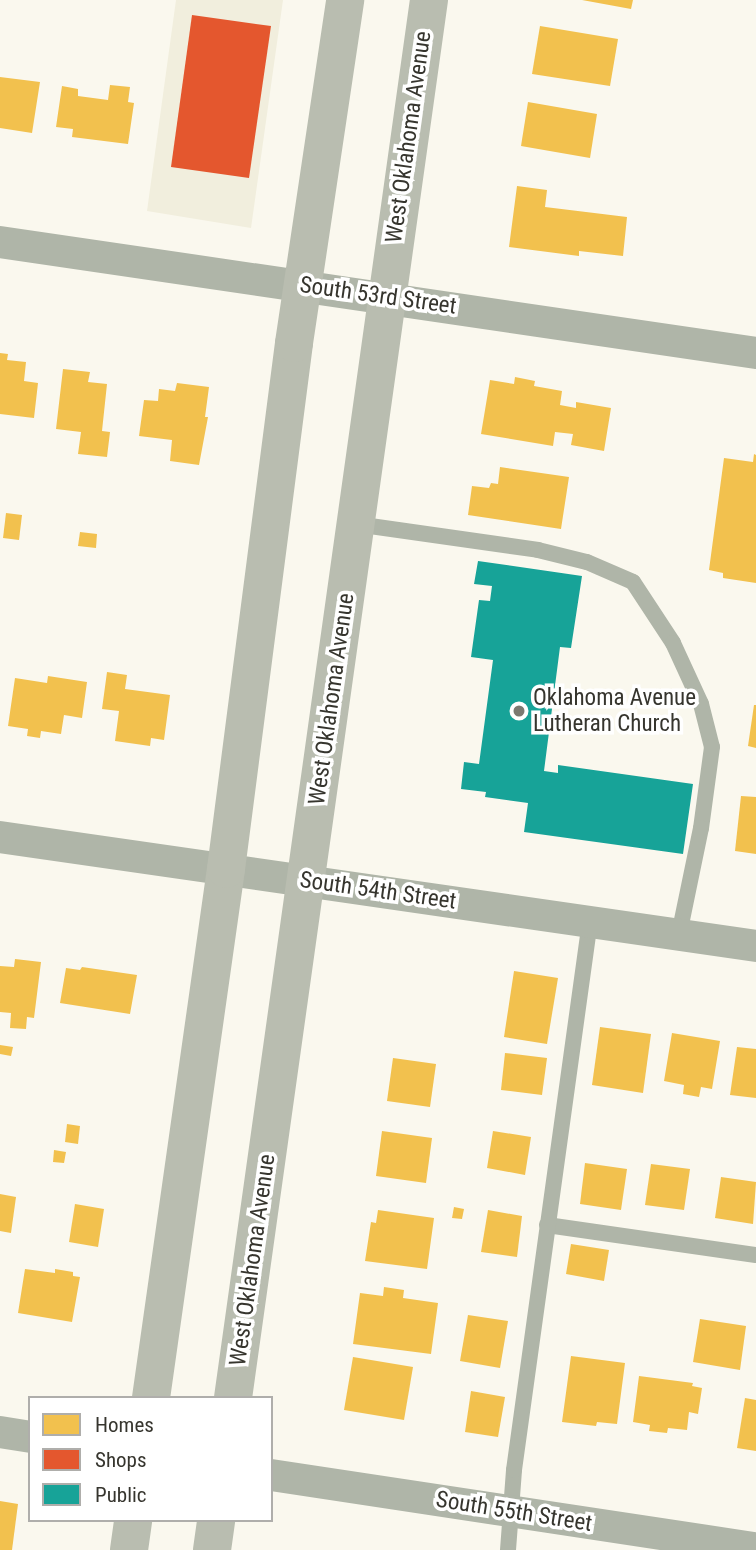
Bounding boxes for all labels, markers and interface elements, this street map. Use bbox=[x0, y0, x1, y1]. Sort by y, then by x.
street label: West Oklahoma Avenue bbox=[380, 29, 438, 245]
street label: South 53rd Street bbox=[298, 271, 458, 321]
street label: West Oklahoma Avenue bbox=[303, 591, 361, 807]
place label: Oklahoma Avenue Lutheran Church bbox=[533, 684, 696, 738]
marker: Oklahoma Avenue Lutheran Church bbox=[511, 703, 527, 719]
street label: South 54th Street bbox=[298, 866, 458, 916]
street label: West Oklahoma Avenue bbox=[224, 1152, 282, 1368]
legend bbox=[28, 1396, 273, 1522]
text: Homes bbox=[95, 1413, 154, 1437]
text: Shops bbox=[95, 1448, 147, 1472]
text: Public bbox=[95, 1483, 147, 1507]
street label: South 55th Street bbox=[434, 1486, 594, 1538]

